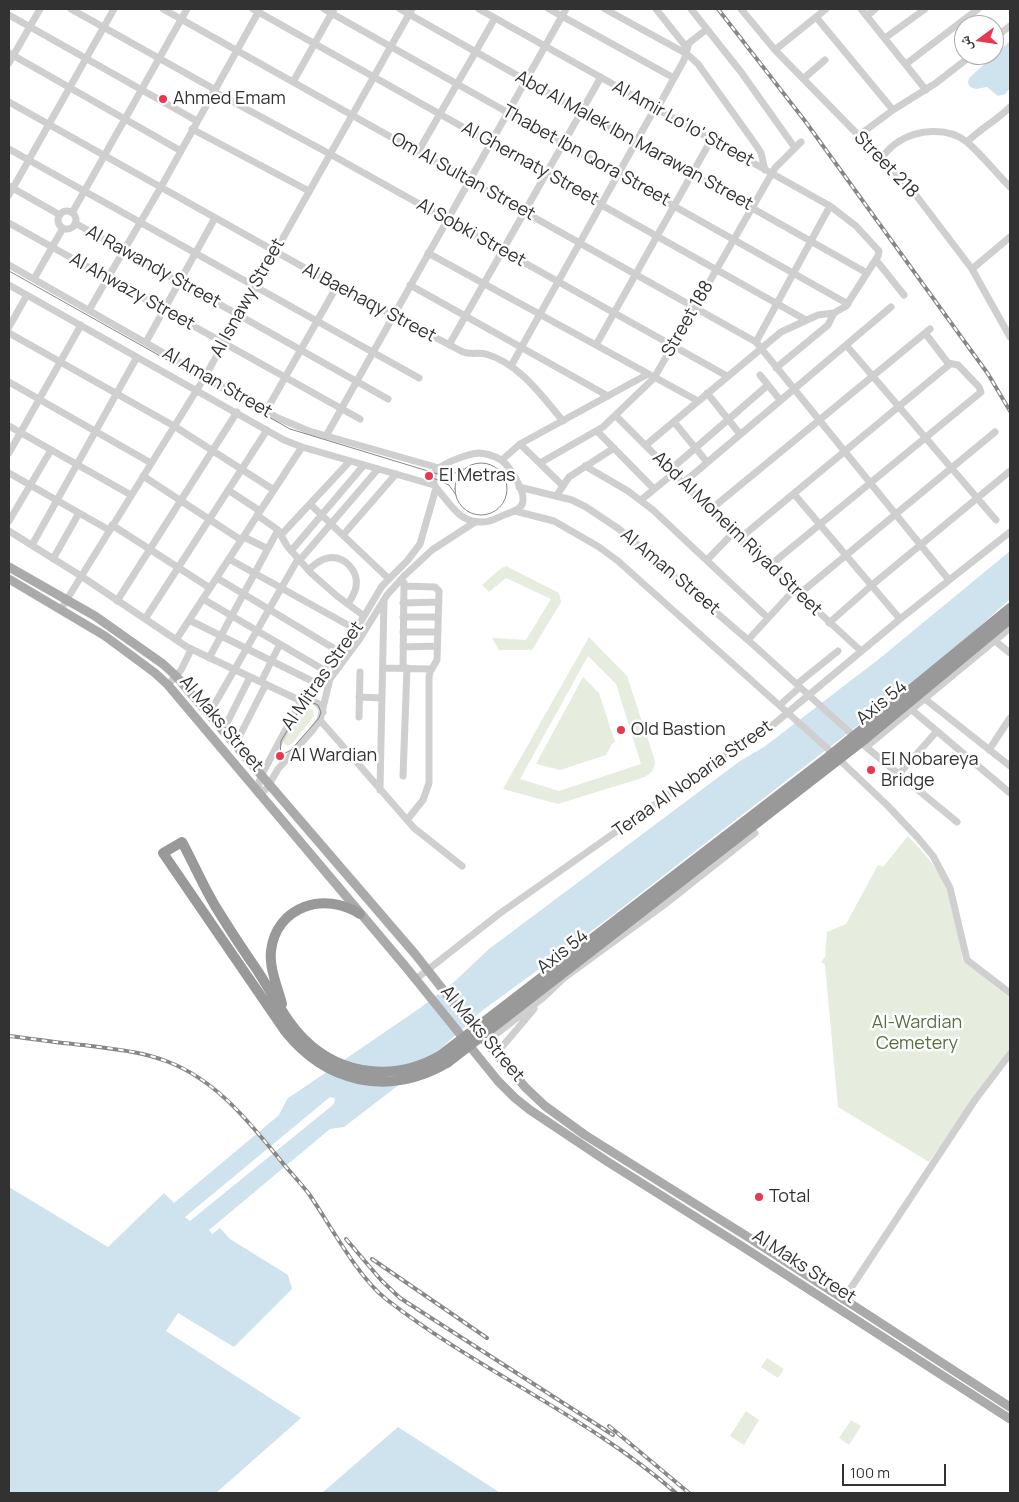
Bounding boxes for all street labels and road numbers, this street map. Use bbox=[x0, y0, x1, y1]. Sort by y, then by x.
street label: Abd Al Malek Ibn Marawan Street bbox=[511, 66, 757, 216]
street label: Al Amir Lo'lo' Street bbox=[608, 76, 758, 172]
street label: Thabet Ibn Qora Street bbox=[498, 101, 674, 211]
street label: Al Ghernaty Street bbox=[458, 117, 602, 211]
street label: Street 218 bbox=[849, 127, 923, 203]
street label: Om Al Sultan Street bbox=[387, 128, 539, 226]
street label: Al Sobki Street bbox=[413, 194, 529, 272]
street label: Al Rawandy Street bbox=[82, 221, 224, 313]
street label: Al Isnawy Street bbox=[206, 235, 290, 361]
street label: Al Ahwazy Street bbox=[66, 249, 198, 335]
street label: Al Baehaqy Street bbox=[299, 259, 439, 347]
street label: Street 188 bbox=[658, 277, 718, 361]
street label: Al Aman Street bbox=[158, 343, 276, 423]
street label: Abd Al Moneim Riyad Street bbox=[648, 447, 826, 621]
street label: Al Aman Street bbox=[616, 524, 724, 620]
street label: Al Mitras Street bbox=[278, 617, 368, 735]
street label: Al Maks Street bbox=[174, 671, 268, 777]
street label: Axis 54 bbox=[852, 676, 912, 730]
street label: Teraa Al Nobaria Street bbox=[609, 716, 777, 842]
street label: Axis 54 bbox=[533, 925, 593, 979]
street label: Al Maks Street bbox=[435, 981, 529, 1087]
street label: Al Maks Street bbox=[748, 1226, 860, 1308]

